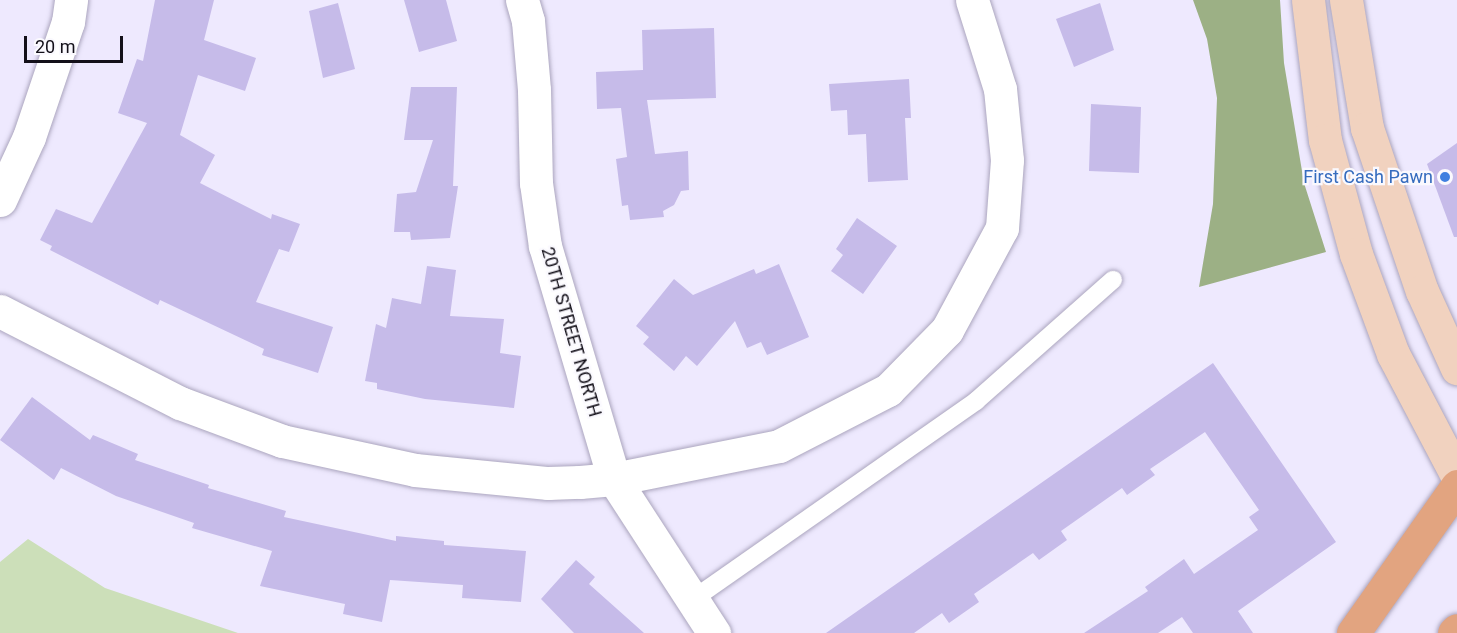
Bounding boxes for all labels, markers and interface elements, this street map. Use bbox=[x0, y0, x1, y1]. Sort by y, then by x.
scale bar bbox=[27, 24, 126, 62]
text: 20 m bbox=[35, 36, 75, 57]
place label: First Cash Pawn bbox=[1303, 166, 1433, 188]
marker: First Cash Pawn bbox=[1438, 170, 1452, 184]
street label: 20TH STREET NORTH bbox=[536, 245, 606, 419]

